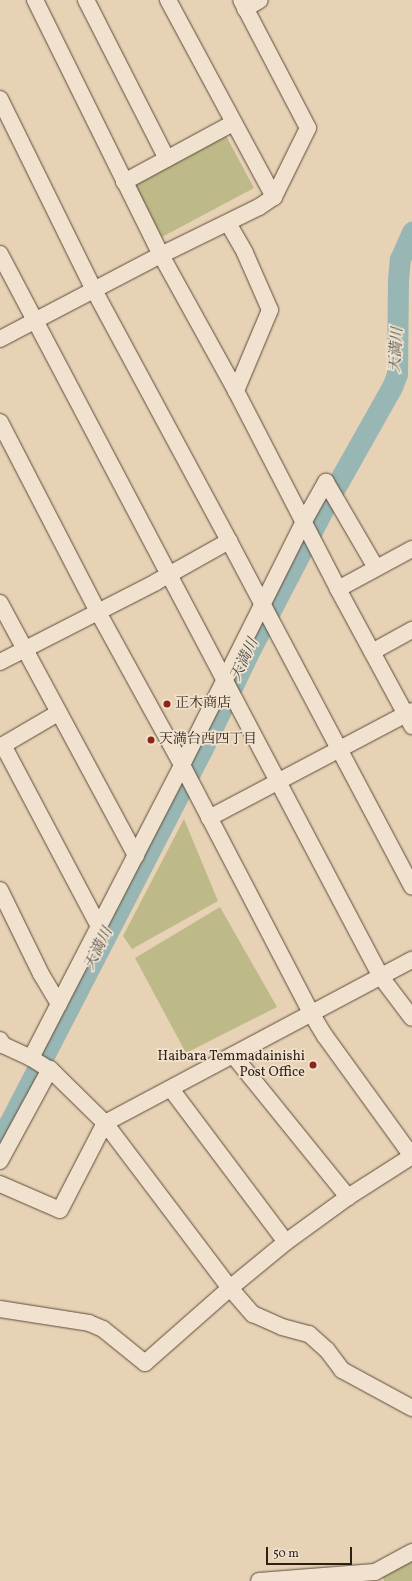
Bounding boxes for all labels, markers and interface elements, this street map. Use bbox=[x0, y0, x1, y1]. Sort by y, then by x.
water label: 天満川 bbox=[386, 327, 408, 373]
water label: 天満川 bbox=[227, 636, 263, 684]
place label: 正木商店 bbox=[175, 696, 231, 712]
marker: 正木商店 bbox=[162, 699, 172, 709]
place label: 天満台西四丁目 bbox=[159, 732, 257, 748]
marker: 天満台西四丁目 bbox=[146, 735, 156, 745]
water label: 天満川 bbox=[81, 925, 117, 973]
place label: Haibara Temmadainishi Post Office bbox=[157, 1049, 305, 1082]
marker: Haibara Temmadainishi Post Office bbox=[308, 1060, 318, 1070]
scale bar bbox=[268, 1539, 354, 1565]
text: 50 m bbox=[273, 1546, 299, 1562]

